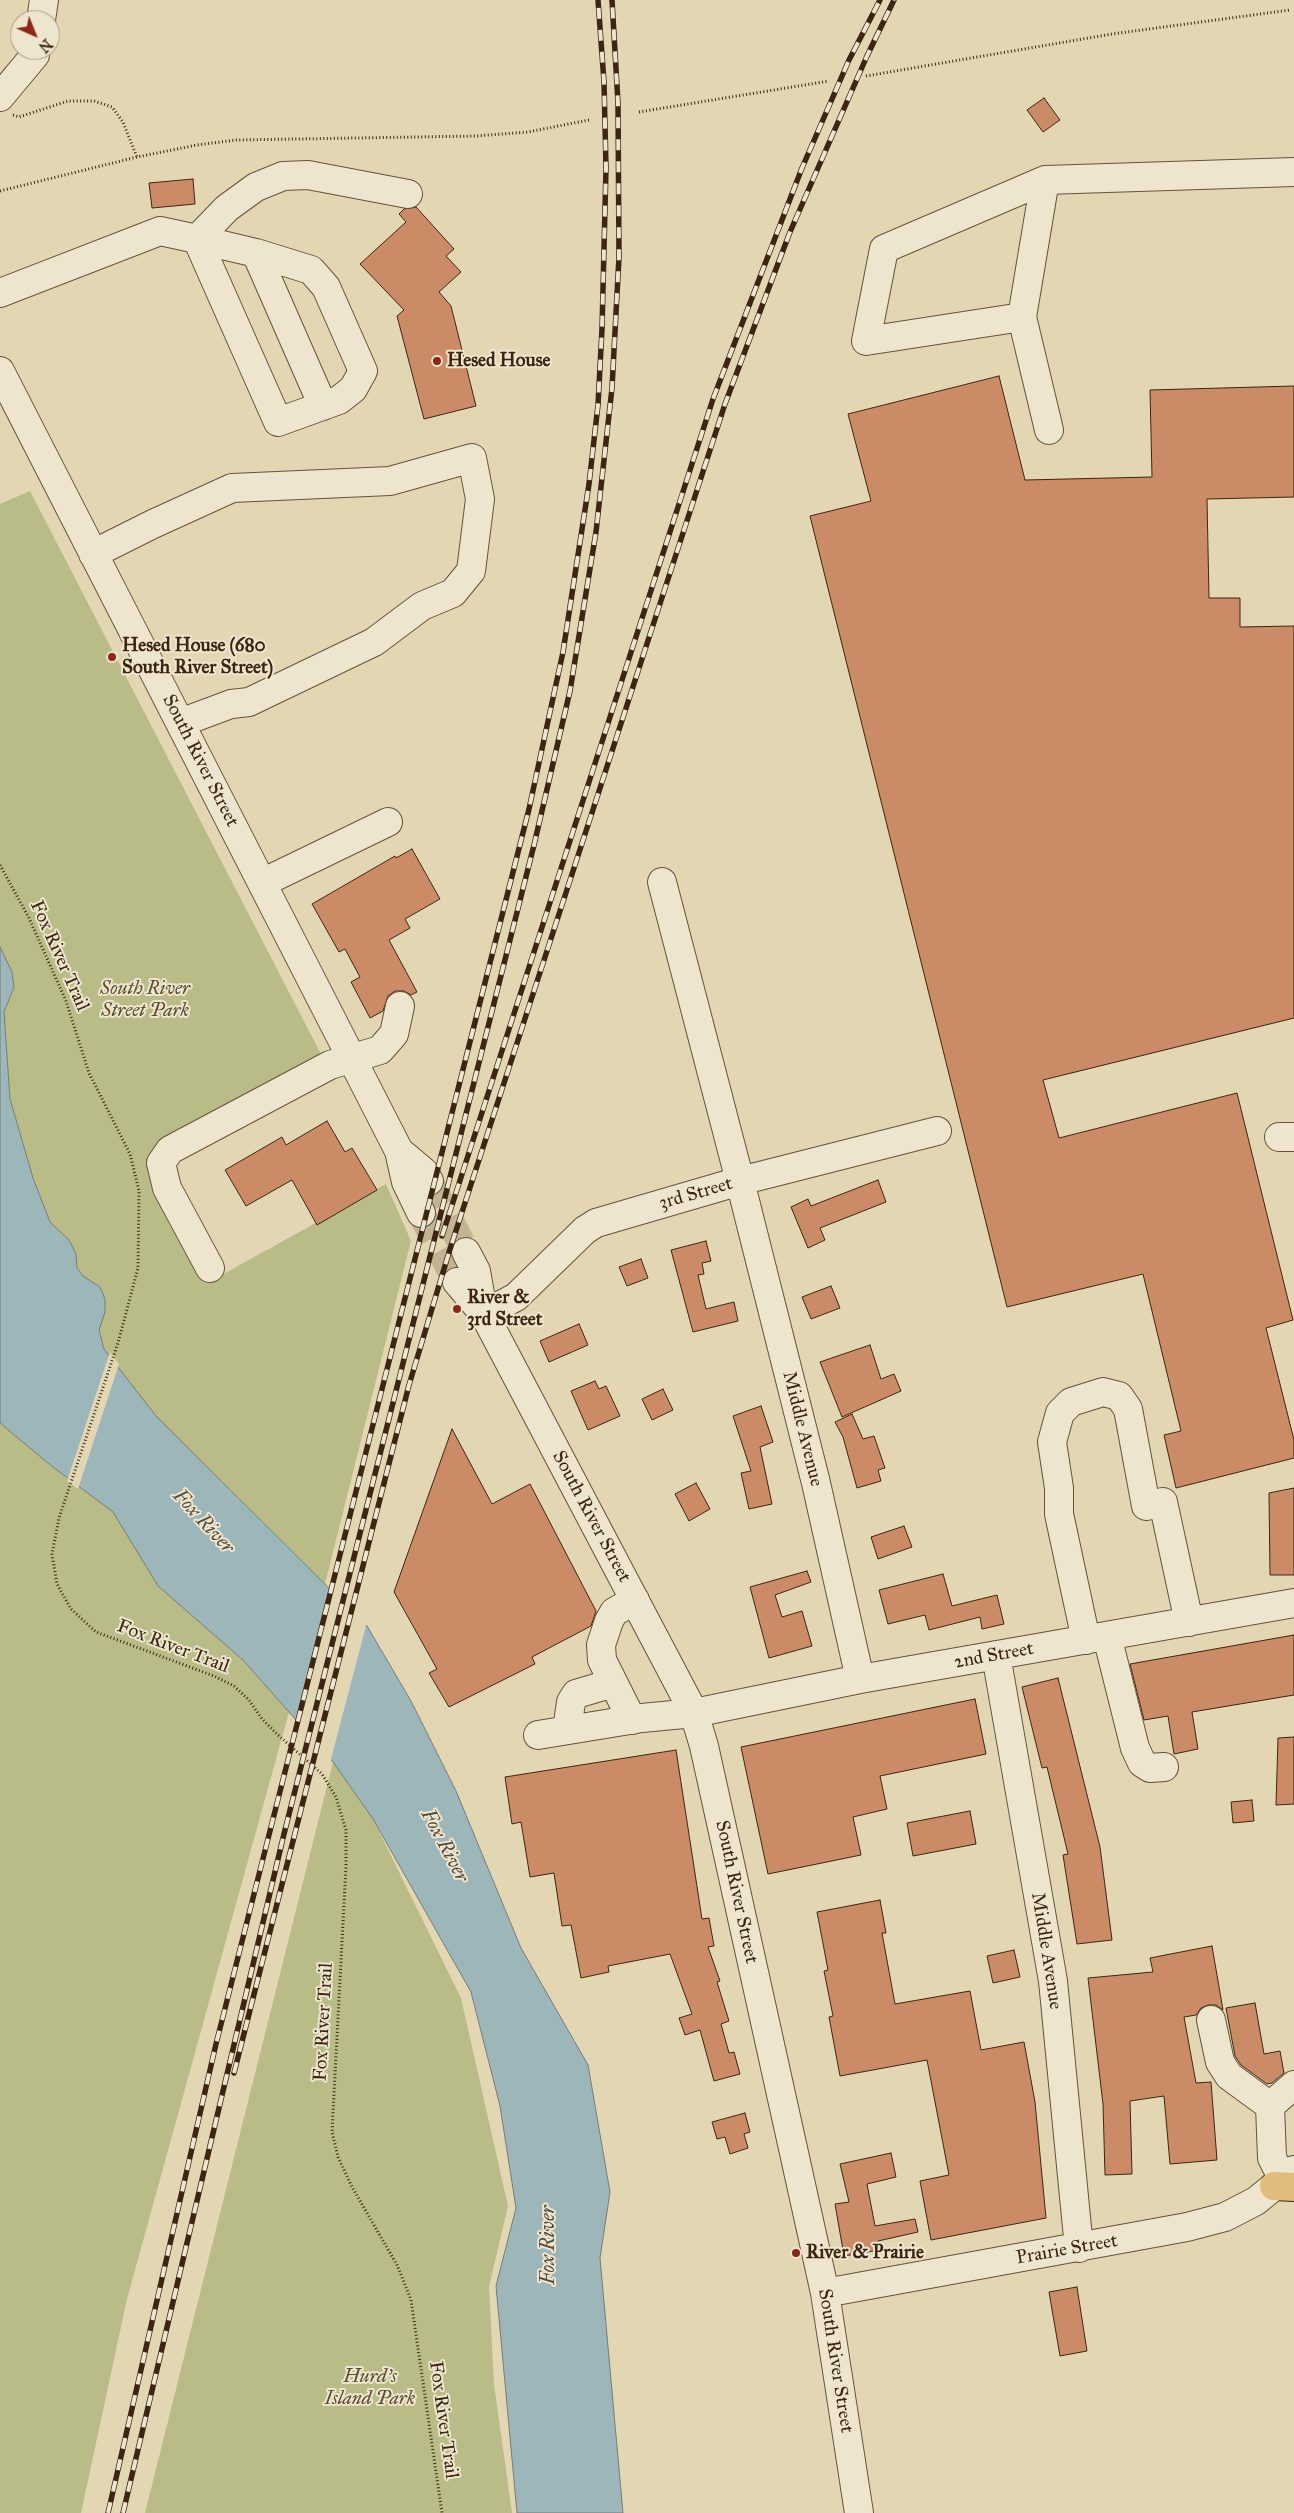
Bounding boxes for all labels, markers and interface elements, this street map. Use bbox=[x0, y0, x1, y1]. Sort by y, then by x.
north arrow bbox=[10, 10, 60, 60]
text: N bbox=[35, 35, 55, 56]
place label: Hesed House bbox=[447, 350, 551, 372]
marker: Hesed House bbox=[431, 355, 443, 367]
place label: Hesed House (680 South River Street) bbox=[122, 635, 273, 679]
marker: Hesed House (680 South River Street) bbox=[106, 651, 118, 663]
street label: South River Street bbox=[157, 691, 243, 831]
street label: Fox River Trail bbox=[24, 897, 94, 1015]
park label: South River Street Park bbox=[100, 978, 190, 1022]
street label: 3rd Street bbox=[657, 1173, 735, 1215]
place label: River & 3rd Street bbox=[467, 1287, 542, 1331]
marker: River & 3rd Street bbox=[451, 1303, 463, 1315]
street label: Middle Avenue bbox=[777, 1369, 827, 1489]
street label: South River Street bbox=[547, 1447, 635, 1587]
water label: Fox River bbox=[167, 1485, 239, 1559]
street label: Fox River Trail bbox=[114, 1615, 232, 1679]
street label: 2nd Street bbox=[952, 1638, 1036, 1674]
water label: Fox River bbox=[415, 1805, 473, 1887]
street label: South River Street bbox=[710, 1818, 762, 1966]
street label: Middle Avenue bbox=[1026, 1891, 1066, 2011]
street label: Fox River Trail bbox=[310, 1962, 338, 2082]
water label: Fox River bbox=[537, 2205, 561, 2285]
street label: Prairie Street bbox=[1014, 2230, 1120, 2270]
place label: River & Prairie bbox=[806, 2242, 924, 2264]
marker: River & Prairie bbox=[790, 2247, 802, 2259]
street label: South River Street bbox=[812, 2287, 858, 2435]
street label: Fox River Trail bbox=[423, 2360, 463, 2480]
park label: Hurd's Island Park bbox=[325, 2366, 415, 2410]

